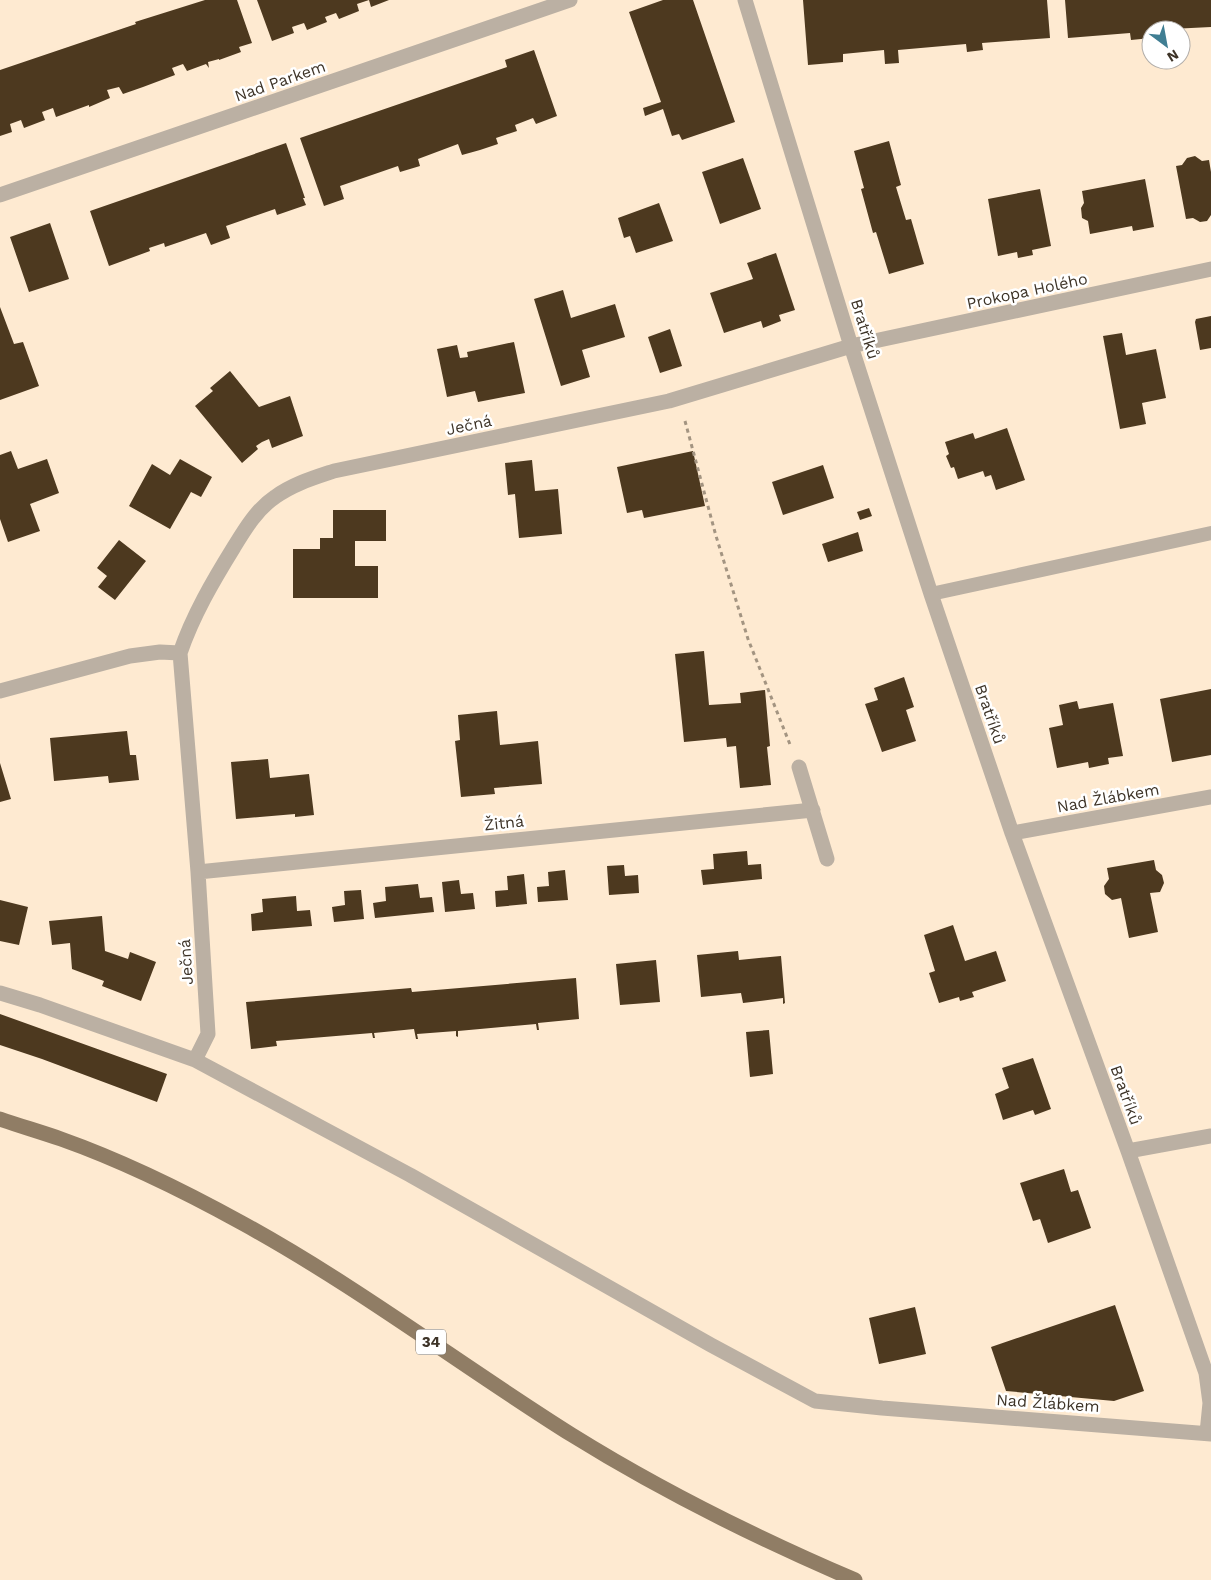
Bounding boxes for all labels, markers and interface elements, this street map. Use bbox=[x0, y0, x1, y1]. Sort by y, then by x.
north arrow bbox=[1141, 20, 1191, 70]
text: N bbox=[1164, 46, 1182, 66]
street label: Nad Parkem bbox=[232, 57, 328, 105]
street label: Prokopa Holého bbox=[965, 269, 1089, 313]
street label: Bratříků bbox=[847, 297, 883, 361]
street label: Ječná bbox=[444, 411, 494, 439]
street label: Bratříků bbox=[971, 682, 1009, 746]
street label: Nad Žlábkem bbox=[1055, 780, 1161, 816]
street label: Žitná bbox=[483, 811, 525, 835]
street label: Ječná bbox=[175, 938, 197, 986]
street label: Bratříků bbox=[1106, 1063, 1146, 1127]
road number: 34 bbox=[416, 1330, 446, 1354]
street label: Nad Žlábkem bbox=[996, 1390, 1100, 1416]

